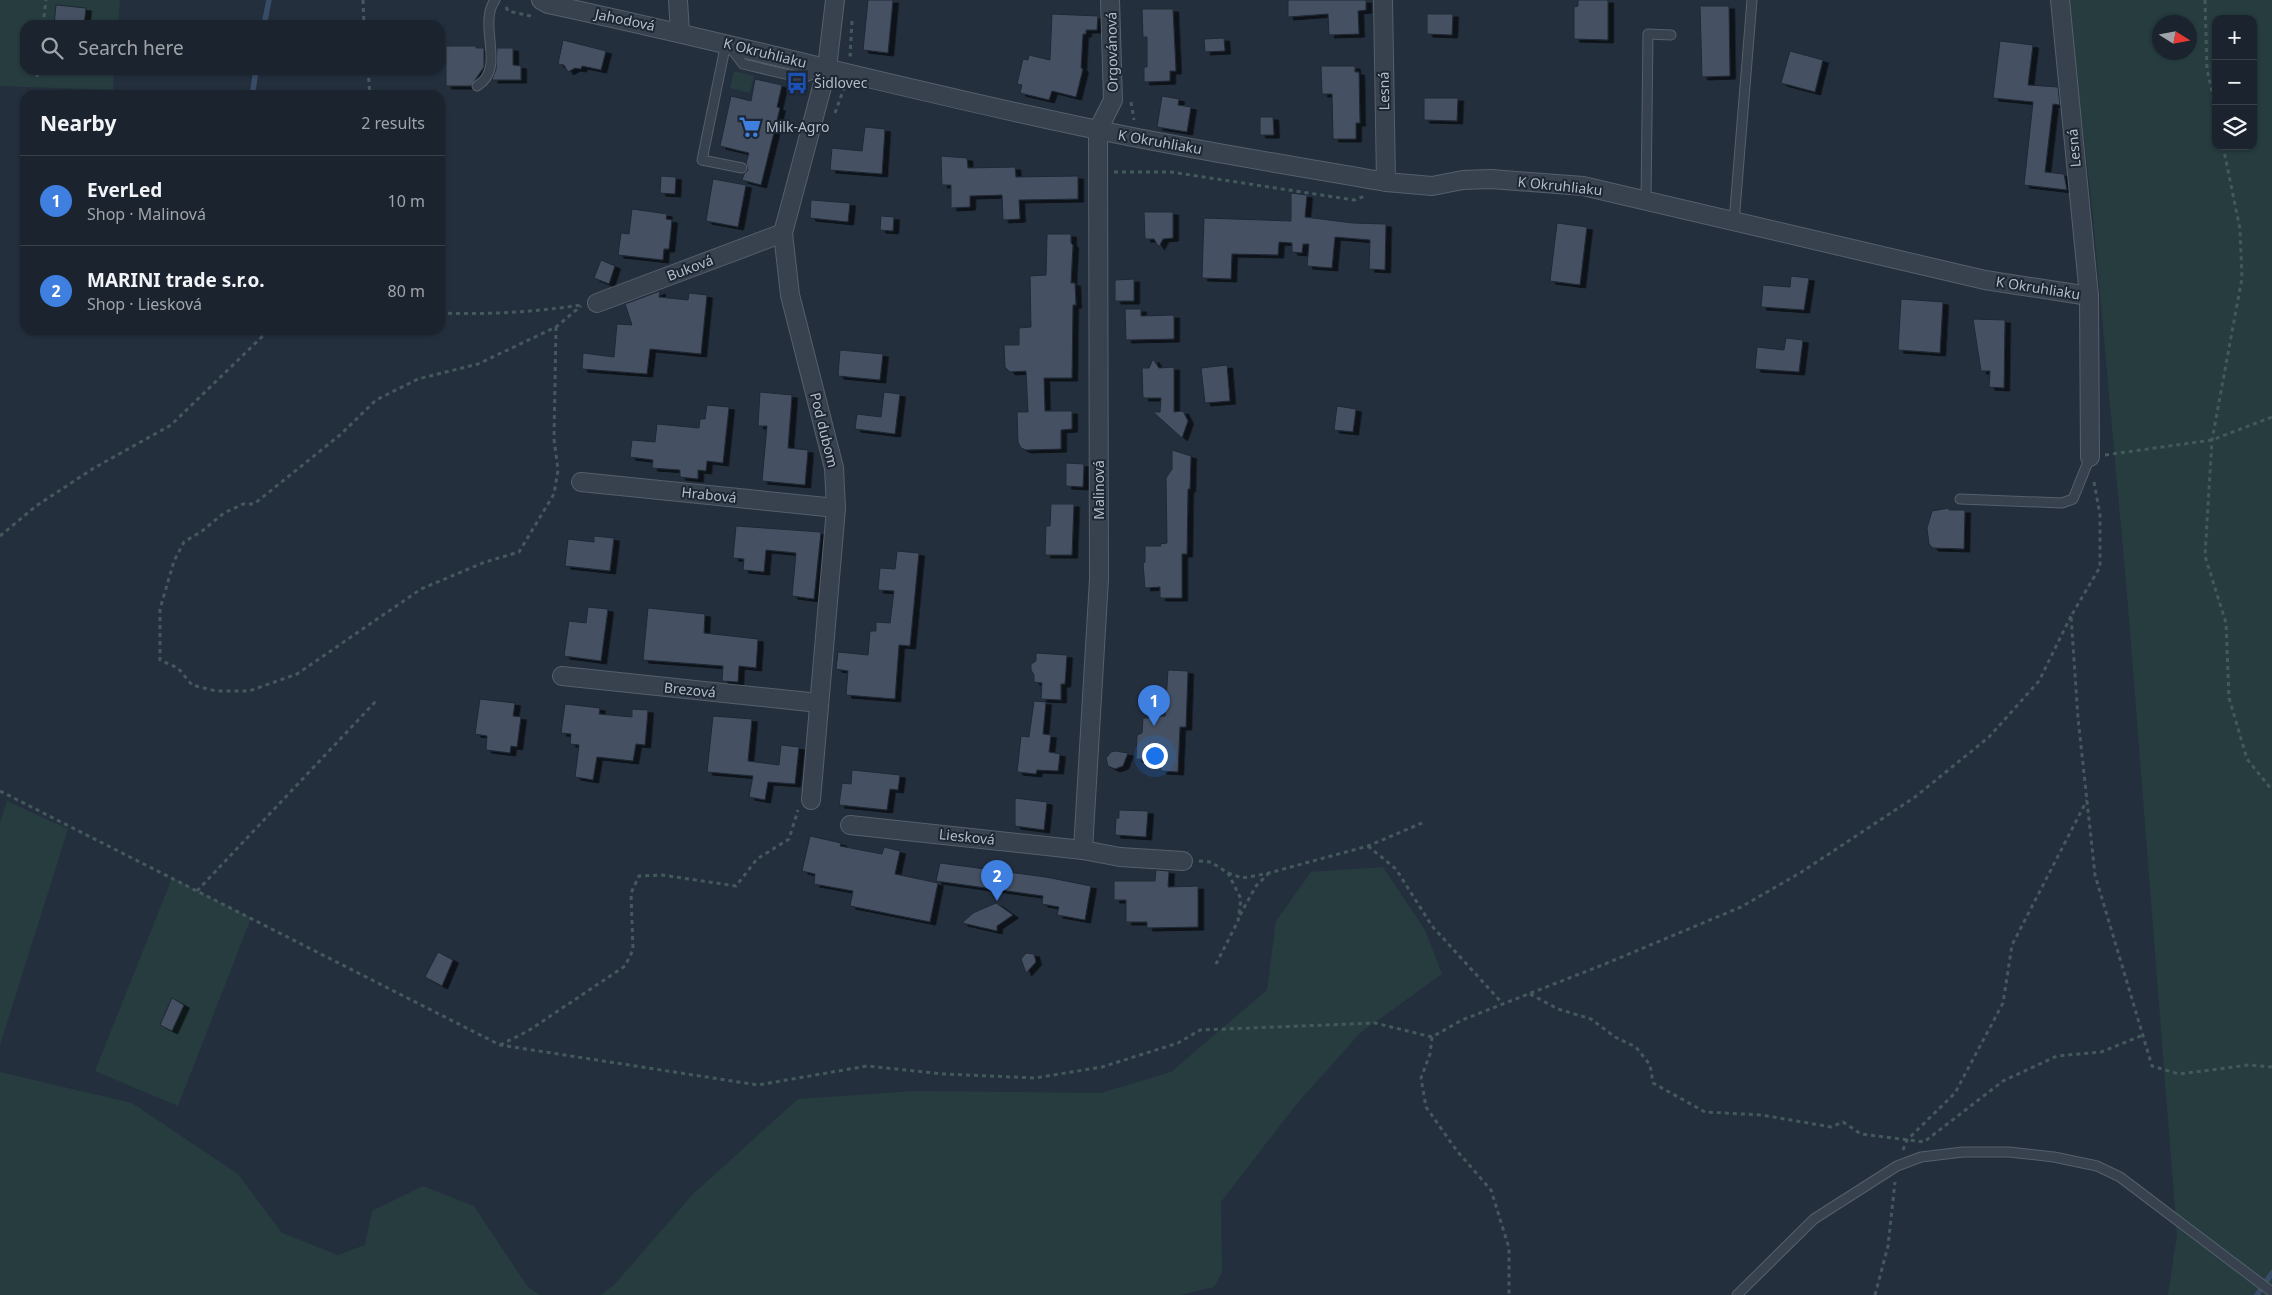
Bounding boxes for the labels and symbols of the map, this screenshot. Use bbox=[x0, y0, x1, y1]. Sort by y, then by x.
street label: Jahodová bbox=[592, 4, 657, 35]
street label: Orgovánová bbox=[1101, 12, 1122, 92]
north arrow bbox=[2152, 15, 2197, 60]
street label: K Okruhliaku bbox=[722, 33, 809, 72]
bus stop icon: Šidlovec bbox=[784, 70, 810, 96]
street label: Lesná bbox=[1374, 72, 1393, 110]
place label: Šidlovec bbox=[814, 73, 868, 92]
supermarket icon: Milk-Agro bbox=[737, 114, 763, 140]
place label: Milk-Agro bbox=[766, 117, 829, 136]
street label: K Okruhliaku bbox=[1117, 125, 1204, 158]
street label: Lesná bbox=[2062, 128, 2085, 168]
street label: K Okruhliaku bbox=[1517, 172, 1603, 199]
street label: Buková bbox=[664, 250, 716, 285]
street label: K Okruhliaku bbox=[1995, 271, 2082, 304]
street label: Pod dubom bbox=[806, 390, 843, 469]
street label: Malinová bbox=[1089, 460, 1108, 520]
street label: Hrabová bbox=[680, 482, 738, 507]
street label: Brezová bbox=[663, 677, 717, 702]
pin: 1 bbox=[1138, 685, 1170, 726]
your location bbox=[1142, 743, 1168, 769]
street label: Liesková bbox=[938, 824, 996, 849]
pin: 2 bbox=[981, 860, 1013, 901]

